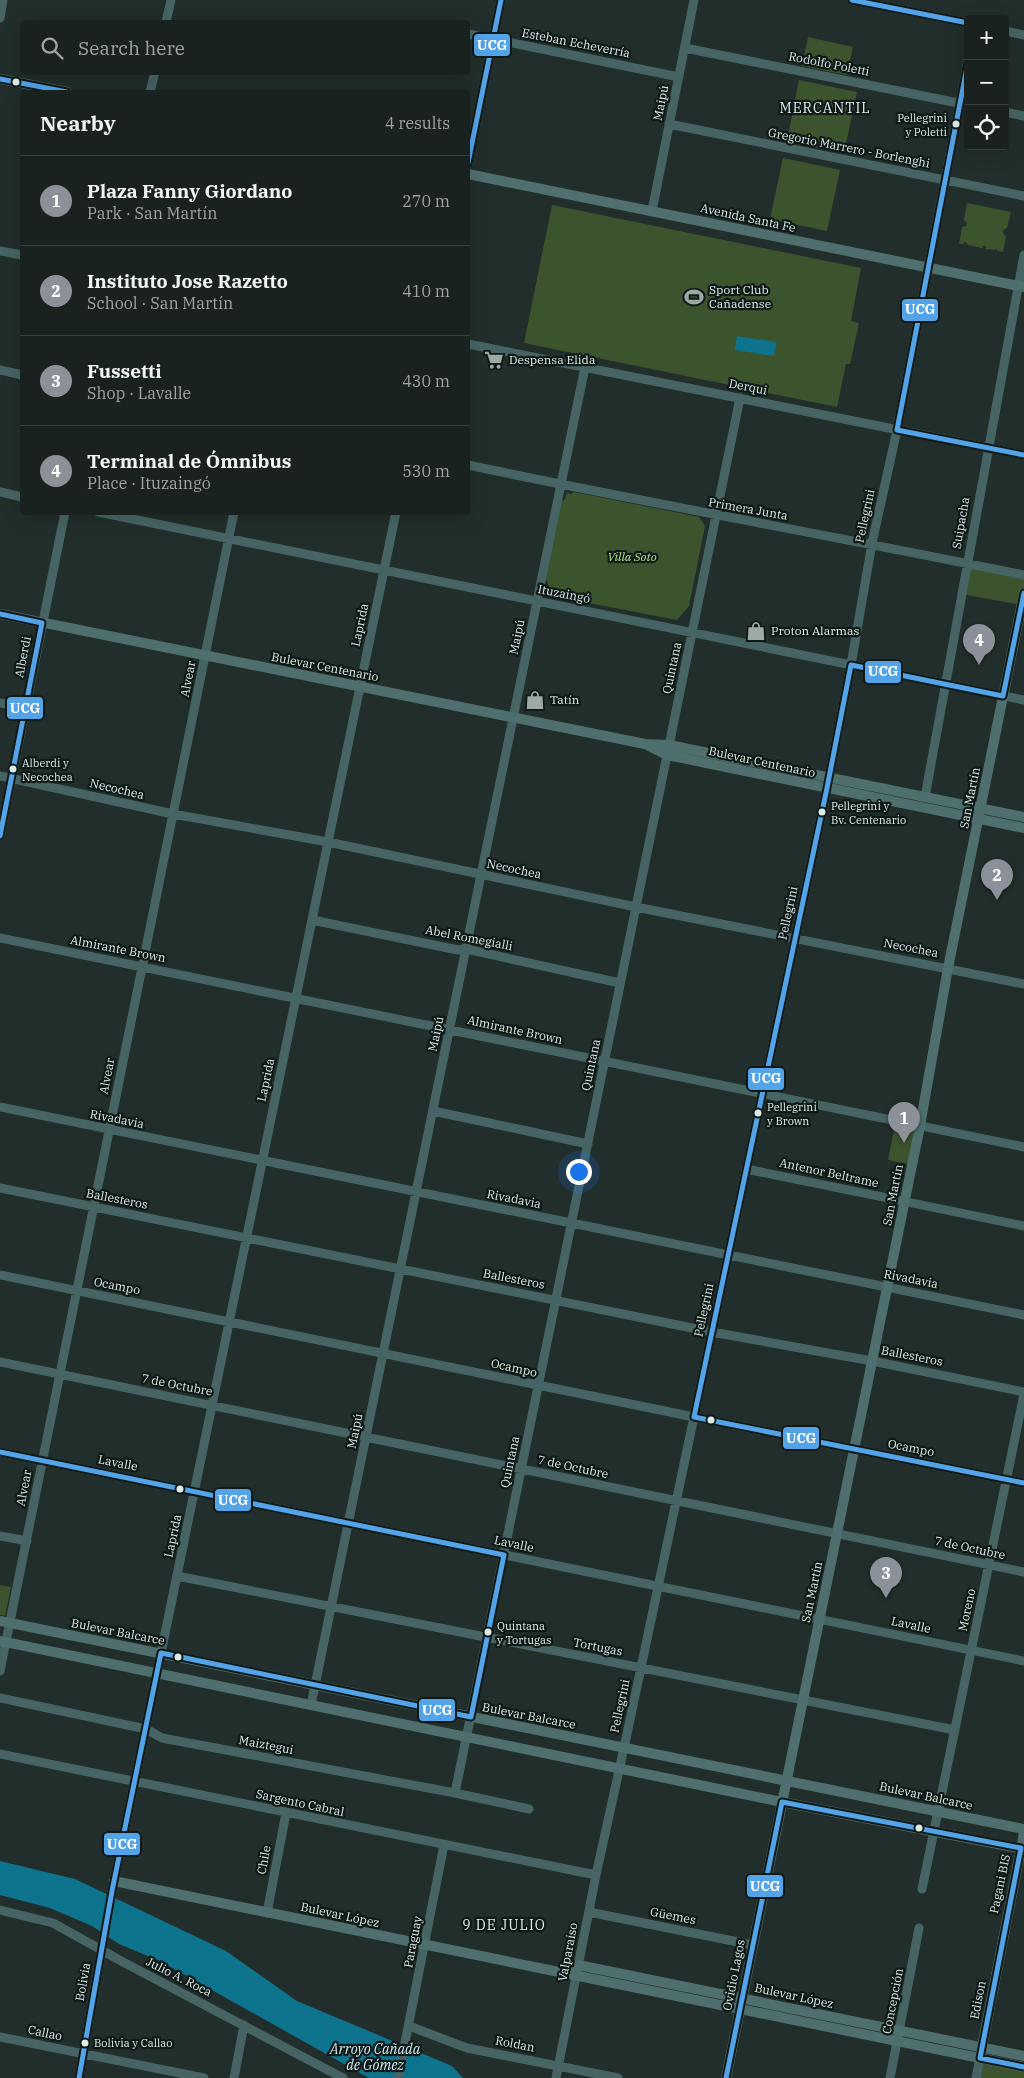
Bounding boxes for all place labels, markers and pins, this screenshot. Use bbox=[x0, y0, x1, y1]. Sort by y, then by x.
unlabelled marker bbox=[11, 77, 21, 87]
place label: Pellegrini y Poletti bbox=[897, 111, 948, 139]
marker: Pellegrini y Poletti bbox=[951, 119, 961, 129]
place label: Sport Club Cañadense bbox=[709, 282, 771, 311]
sports icon: Sport Club Cañadense bbox=[683, 286, 705, 308]
supermarket icon: Despensa Elida bbox=[483, 349, 505, 371]
place label: Despensa Elida bbox=[509, 352, 596, 367]
shop icon: Proton Alarmas bbox=[745, 620, 767, 642]
place label: Proton Alarmas bbox=[771, 623, 859, 638]
pin: 4 bbox=[963, 624, 995, 665]
shop icon: Tatín bbox=[524, 689, 546, 711]
place label: Tatín bbox=[550, 692, 580, 707]
place label: Alberdi y Necochea bbox=[22, 756, 73, 784]
marker: Alberdi y Necochea bbox=[8, 764, 18, 774]
place label: Pellegrini y Bv. Centenario bbox=[831, 799, 906, 827]
marker: Pellegrini y Bv. Centenario bbox=[817, 807, 827, 817]
pin: 2 bbox=[981, 859, 1013, 900]
place label: Pellegrini y Brown bbox=[767, 1100, 817, 1128]
pin: 1 bbox=[888, 1102, 920, 1143]
marker: Pellegrini y Brown bbox=[753, 1108, 763, 1118]
unlabelled marker bbox=[706, 1415, 716, 1425]
unlabelled marker bbox=[175, 1484, 185, 1494]
pin: 3 bbox=[870, 1557, 902, 1598]
place label: Quintana y Tortugas bbox=[497, 1619, 551, 1647]
marker: Quintana y Tortugas bbox=[483, 1627, 493, 1637]
unlabelled marker bbox=[173, 1652, 183, 1662]
unlabelled marker bbox=[914, 1823, 924, 1833]
place label: Bolivia y Callao bbox=[94, 2036, 173, 2050]
marker: Bolivia y Callao bbox=[80, 2038, 90, 2048]

